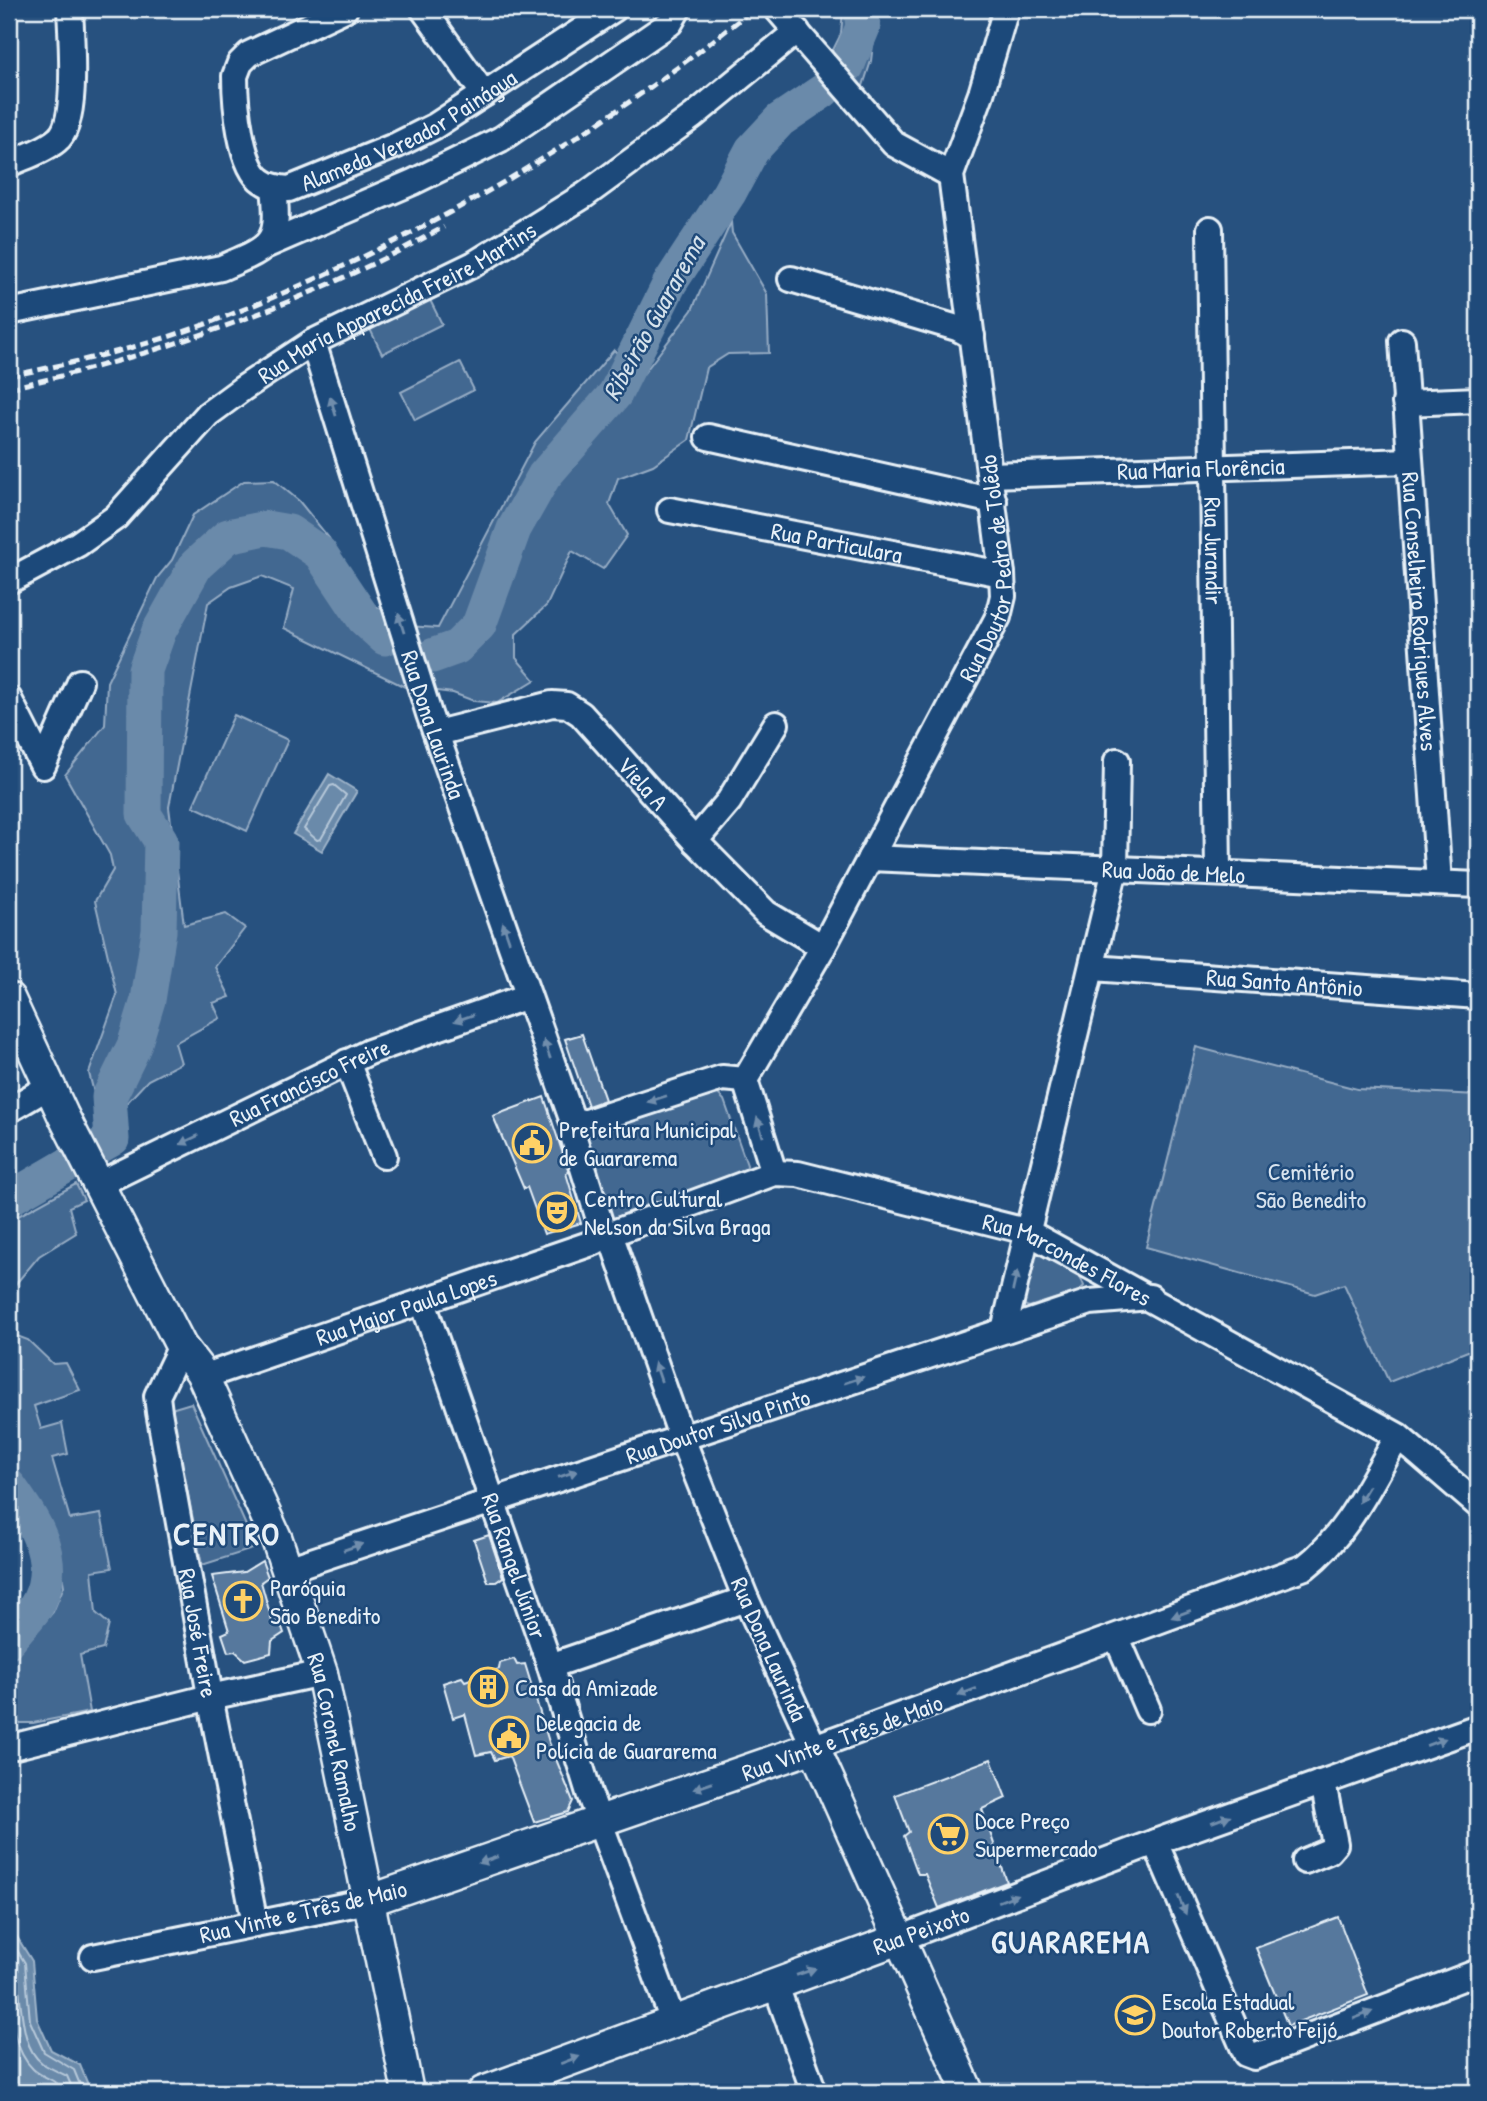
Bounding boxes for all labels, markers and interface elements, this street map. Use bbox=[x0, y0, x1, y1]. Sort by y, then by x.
street label: Alameda Vereador Painágua bbox=[296, 61, 523, 199]
street label: Rua Maria Apparecida Freire Martins bbox=[251, 213, 542, 390]
water label: Ribeirão Guararema bbox=[593, 227, 714, 406]
one-way arrow bbox=[328, 396, 338, 417]
street label: Rua Maria Florência bbox=[1117, 449, 1285, 487]
street label: Rua Doutor Pedro de Tolêdo bbox=[951, 453, 1019, 687]
street label: Rua Conselheiro Rodrigues Alves bbox=[1395, 471, 1446, 752]
street label: Rua Jurandir bbox=[1197, 497, 1231, 605]
street label: Rua Particulara bbox=[769, 514, 905, 570]
one-way arrow bbox=[396, 613, 406, 634]
street label: Rua Dona Laurinda bbox=[394, 646, 474, 803]
street label: Viela A bbox=[610, 749, 676, 817]
street label: Rua João de Melo bbox=[1102, 852, 1246, 891]
one-way arrow bbox=[500, 921, 511, 942]
street label: Rua Santo Antônio bbox=[1205, 960, 1364, 1004]
one-way arrow bbox=[453, 1013, 474, 1024]
street label: Rua Francisco Freire bbox=[224, 1030, 394, 1134]
one-way arrow bbox=[541, 1038, 552, 1059]
one-way arrow bbox=[646, 1095, 667, 1105]
place label: Prefeitura Municipal de Guararema bbox=[559, 1113, 736, 1173]
one-way arrow bbox=[754, 1116, 764, 1137]
public building icon: Prefeitura Municipal de Guararema bbox=[511, 1122, 553, 1164]
one-way arrow bbox=[179, 1134, 199, 1145]
park label: Cemitério São Benedito bbox=[1256, 1155, 1367, 1215]
place label: Centro Cultural Nelson da Silva Braga bbox=[584, 1182, 770, 1242]
theatre icon: Centro Cultural Nelson da Silva Braga bbox=[536, 1191, 578, 1233]
street label: Rua Marcondes Flores bbox=[980, 1205, 1158, 1313]
street label: Rua Major Paula Lopes bbox=[312, 1261, 501, 1353]
one-way arrow bbox=[1010, 1270, 1021, 1292]
one-way arrow bbox=[653, 1361, 664, 1382]
one-way arrow bbox=[843, 1374, 864, 1385]
street label: Rua Doutor Silva Pinto bbox=[622, 1380, 814, 1471]
one-way arrow bbox=[558, 1468, 579, 1479]
one-way arrow bbox=[1358, 1485, 1370, 1504]
street label: Rua Rangel Júnior bbox=[475, 1488, 555, 1643]
district label: CENTRO bbox=[173, 1512, 281, 1555]
one-way arrow bbox=[342, 1541, 363, 1552]
street label: Rua José Freire bbox=[171, 1566, 226, 1700]
place label: Paróquia São Benedito bbox=[270, 1571, 381, 1631]
street label: Rua Dona Laurinda bbox=[724, 1572, 816, 1726]
church icon: Paróquia São Benedito bbox=[222, 1580, 264, 1622]
one-way arrow bbox=[1170, 1609, 1191, 1620]
street label: Rua Coronel Ramalho bbox=[300, 1648, 370, 1834]
building icon: Casa da Amizade bbox=[467, 1666, 509, 1708]
place label: Casa da Amizade bbox=[515, 1671, 658, 1703]
street label: Rua Vinte e Três de Maio bbox=[737, 1686, 947, 1788]
one-way arrow bbox=[956, 1687, 977, 1698]
place label: Delegacia de Polícia de Guararema bbox=[536, 1706, 717, 1766]
public building icon: Delegacia de Polícia de Guararema bbox=[488, 1715, 530, 1757]
one-way arrow bbox=[1425, 1736, 1446, 1747]
one-way arrow bbox=[693, 1781, 714, 1792]
place label: Doce Preço Supermercado bbox=[975, 1804, 1098, 1864]
supermarket icon: Doce Preço Supermercado bbox=[927, 1813, 969, 1855]
one-way arrow bbox=[1211, 1813, 1232, 1824]
one-way arrow bbox=[478, 1855, 499, 1866]
street label: Rua Vinte e Três de Maio bbox=[196, 1872, 410, 1950]
one-way arrow bbox=[998, 1892, 1019, 1903]
one-way arrow bbox=[1177, 1895, 1188, 1916]
street label: Rua Peixoto bbox=[868, 1898, 974, 1962]
district label: GUARAREMA bbox=[991, 1920, 1151, 1963]
one-way arrow bbox=[796, 1966, 817, 1977]
place label: Escola Estadual Doutor Roberto Feijó bbox=[1162, 1985, 1338, 2045]
school or university icon: Escola Estadual Doutor Roberto Feijó bbox=[1114, 1994, 1156, 2036]
one-way arrow bbox=[1353, 2010, 1374, 2021]
one-way arrow bbox=[560, 2054, 581, 2065]

